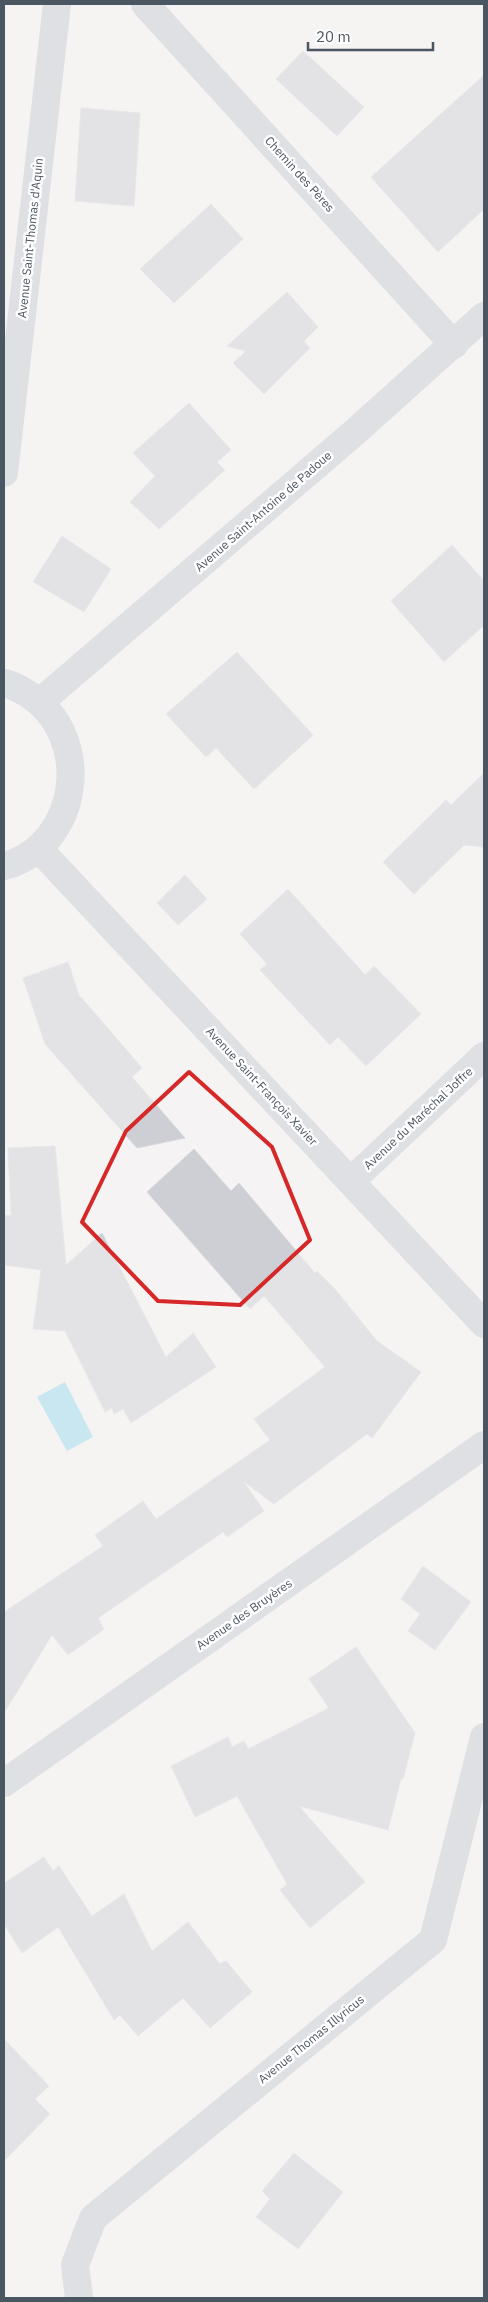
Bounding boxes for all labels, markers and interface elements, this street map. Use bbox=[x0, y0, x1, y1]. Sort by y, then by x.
scale bar bbox=[308, 20, 433, 52]
text: 20 m bbox=[316, 27, 351, 46]
street label: Chemin des Pères bbox=[262, 133, 338, 215]
street label: Avenue Saint-Thomas d'Aquin bbox=[14, 157, 46, 319]
street label: Avenue Saint-Antoine de Padoue bbox=[192, 447, 335, 574]
street label: Avenue Saint-François Xavier bbox=[203, 1024, 321, 1149]
street label: Avenue du Maréchal Joffre bbox=[360, 1063, 476, 1172]
street label: Avenue des Bruyères bbox=[193, 1575, 295, 1653]
street label: Avenue Thomas Illyricus bbox=[255, 1992, 367, 2086]

